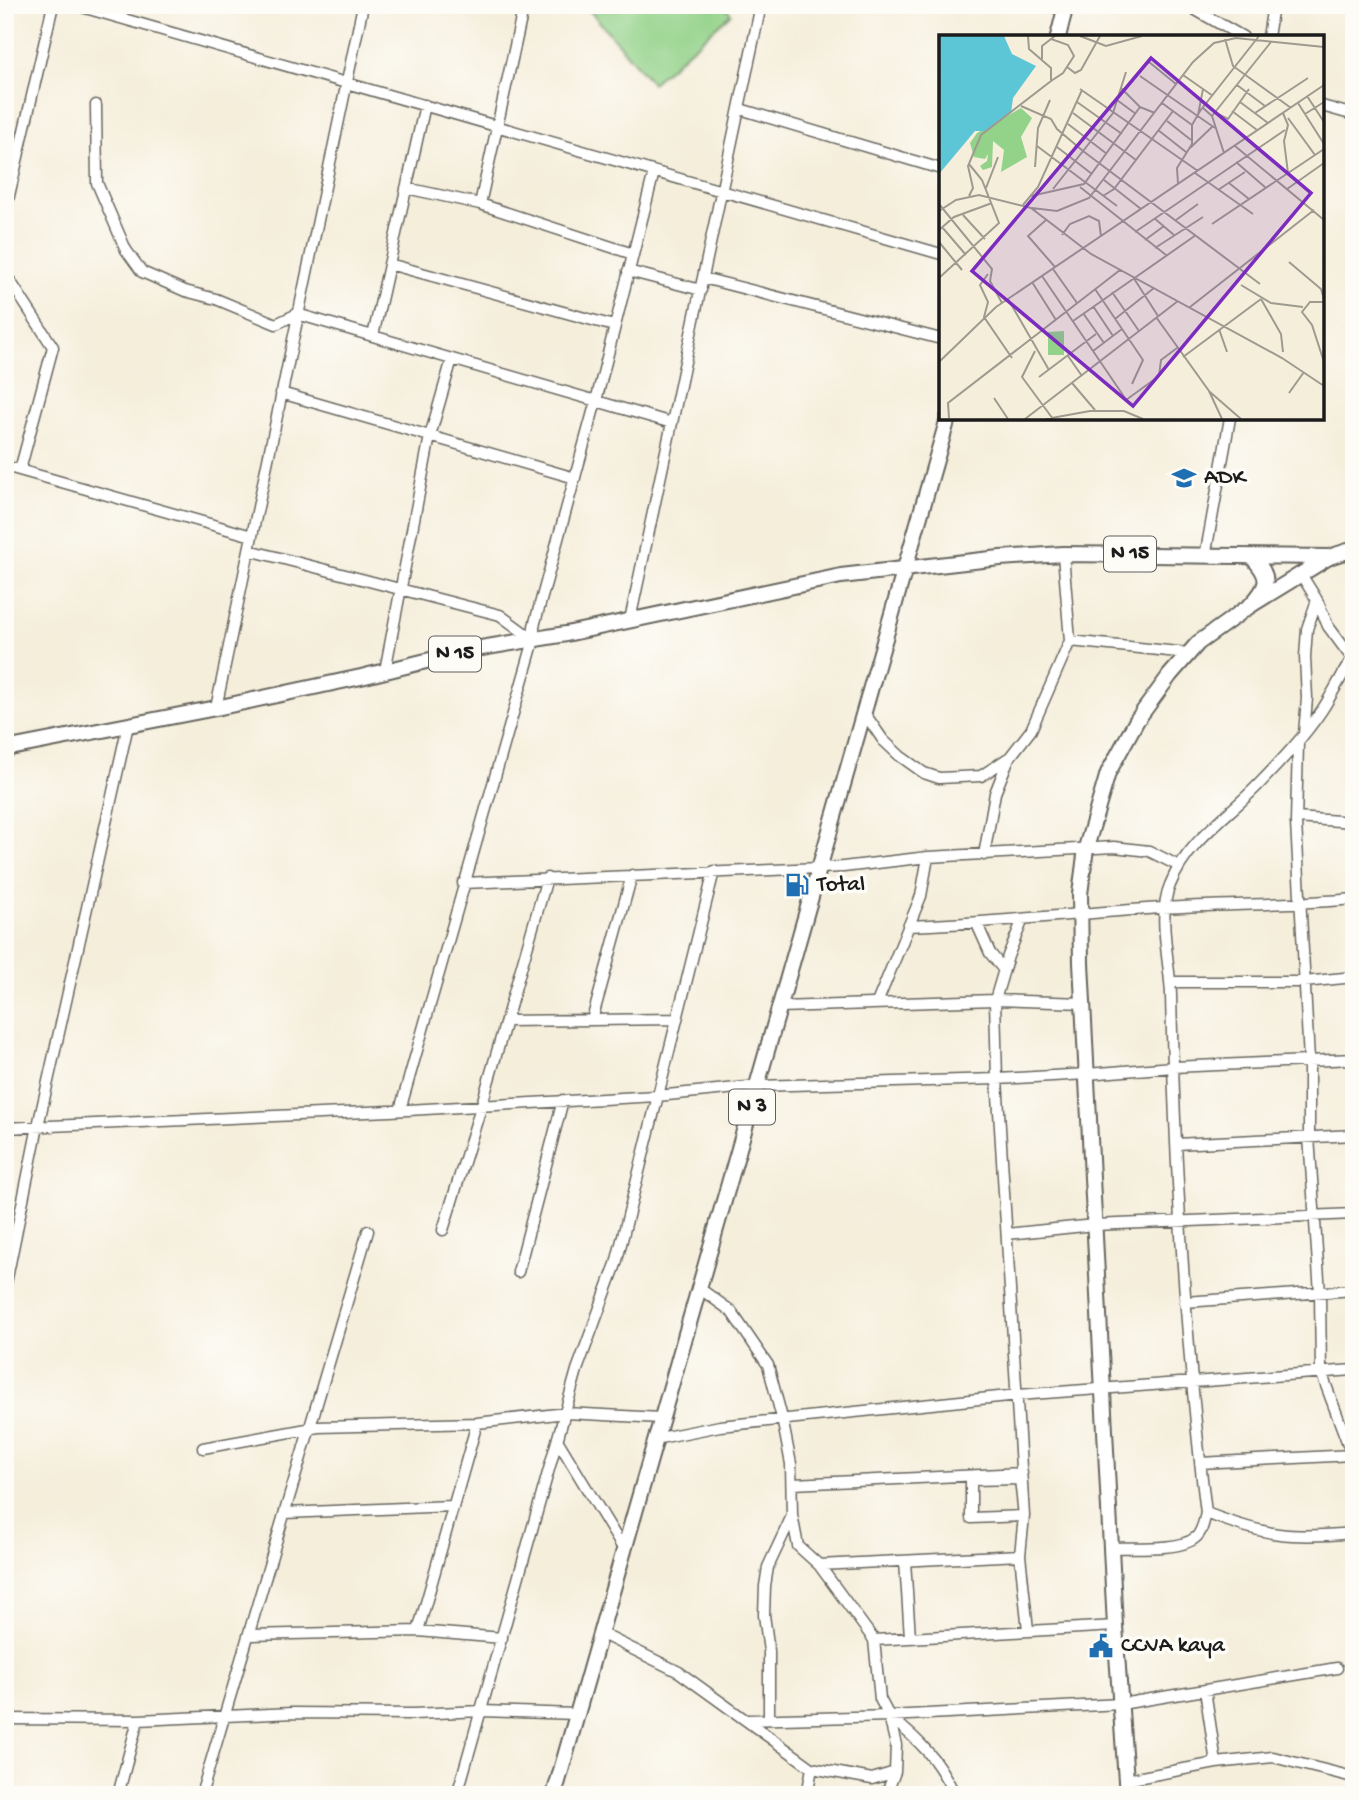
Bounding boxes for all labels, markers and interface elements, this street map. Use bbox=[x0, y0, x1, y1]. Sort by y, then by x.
inset map bbox=[939, 35, 1324, 420]
school or university icon: ADK bbox=[1170, 464, 1198, 492]
place label: ADK bbox=[1204, 465, 1248, 492]
road number: N 15 bbox=[1104, 536, 1156, 572]
road number: N 15 bbox=[429, 636, 481, 672]
fuel station icon: Total bbox=[783, 871, 811, 899]
place label: Total bbox=[815, 872, 865, 899]
road number: N 3 bbox=[729, 1090, 775, 1124]
public building icon: CCVA kaya bbox=[1087, 1632, 1115, 1660]
place label: CCVA kaya bbox=[1121, 1633, 1226, 1660]

